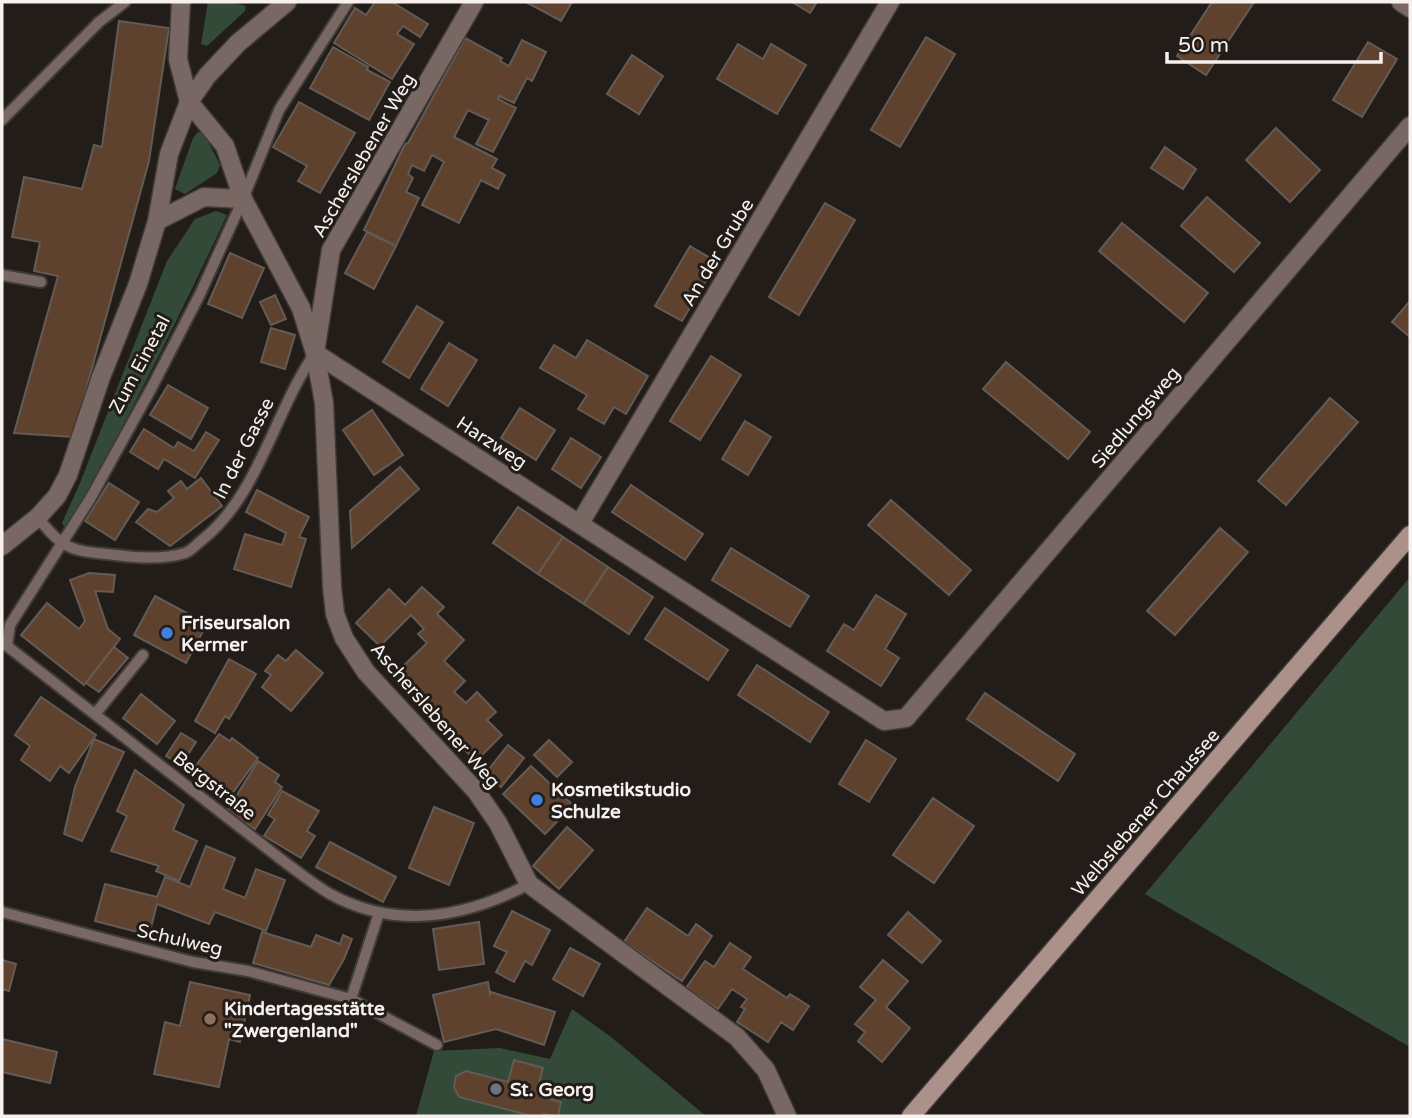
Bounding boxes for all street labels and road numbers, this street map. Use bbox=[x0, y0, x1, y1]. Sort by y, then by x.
street label: Ascherslebener Weg bbox=[308, 69, 420, 242]
street label: An der Grube bbox=[677, 195, 759, 310]
street label: Zum Einetal bbox=[105, 312, 175, 417]
street label: Siedlungsweg bbox=[1087, 362, 1185, 473]
street label: In der Gasse bbox=[209, 394, 279, 503]
street label: Harzweg bbox=[452, 412, 531, 474]
street label: Ascherslebener Weg bbox=[366, 638, 505, 793]
street label: Welbslebener Chaussee bbox=[1067, 725, 1224, 901]
street label: Bergstraße bbox=[168, 747, 260, 825]
street label: Schulweg bbox=[135, 919, 225, 961]

